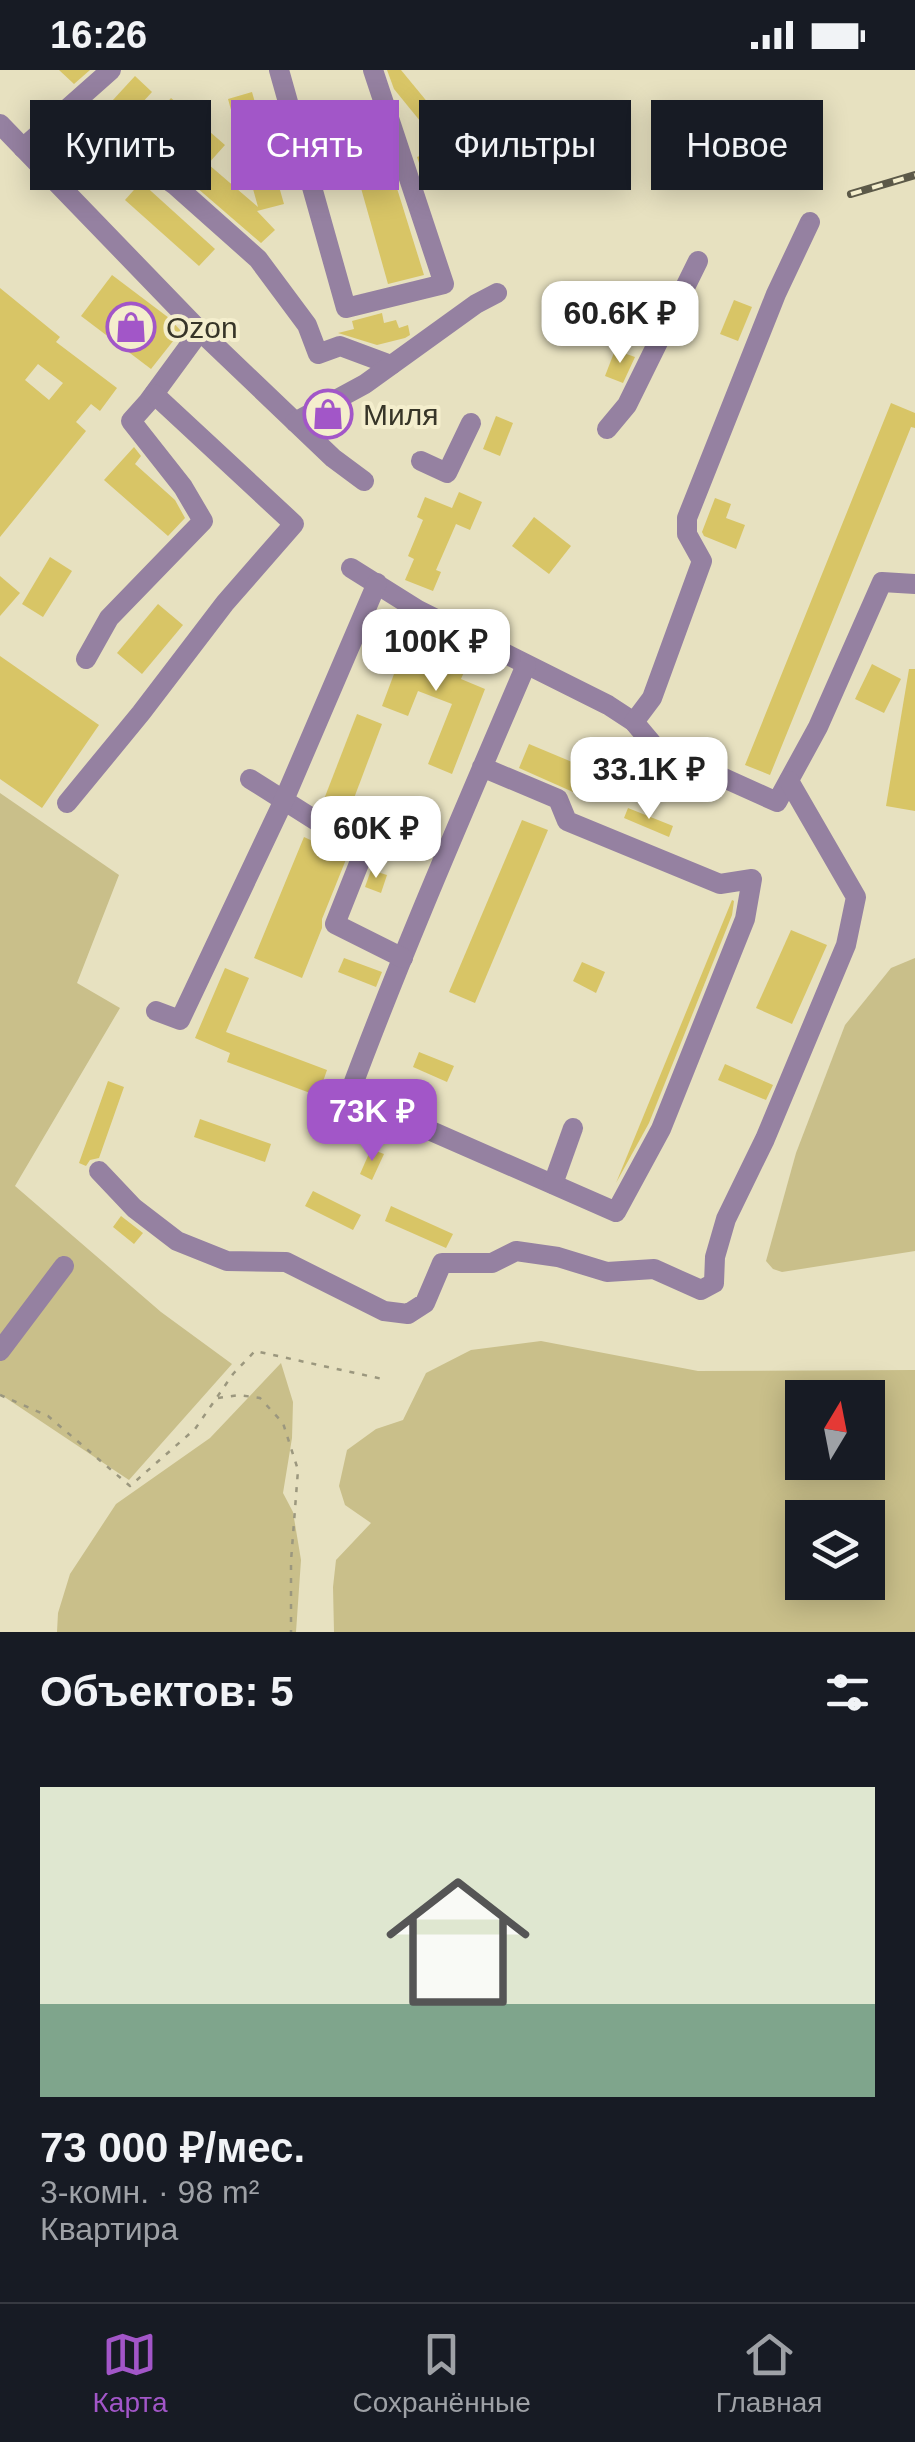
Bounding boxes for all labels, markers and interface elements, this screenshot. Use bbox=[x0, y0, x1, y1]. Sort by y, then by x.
text: 16:26 bbox=[50, 14, 147, 56]
chip: Купить bbox=[30, 100, 211, 190]
chip: Снять bbox=[231, 100, 399, 190]
chip: Фильтры bbox=[419, 100, 631, 190]
chip: Новое bbox=[651, 100, 823, 190]
pin: 60.6K ₽ bbox=[528, 281, 712, 366]
text: 60.6K ₽ bbox=[564, 295, 676, 331]
shop icon: Ozon bbox=[105, 301, 157, 353]
place label: Ozon bbox=[166, 311, 238, 344]
shop icon: Миля bbox=[302, 388, 354, 440]
place label: Миля bbox=[363, 398, 439, 431]
pin: 100K ₽ bbox=[355, 609, 517, 694]
text: 100K ₽ bbox=[384, 623, 488, 659]
pin: 33.1K ₽ bbox=[557, 737, 741, 822]
text: 33.1K ₽ bbox=[593, 751, 705, 787]
pin: 60K ₽ bbox=[306, 796, 446, 881]
text: 60K ₽ bbox=[333, 810, 419, 846]
pin: 73K ₽ bbox=[302, 1079, 442, 1164]
text: 73K ₽ bbox=[329, 1093, 415, 1129]
north arrow bbox=[785, 1380, 885, 1480]
map controls bbox=[785, 1380, 885, 1600]
button: layers bbox=[785, 1500, 885, 1600]
icon: filters bbox=[820, 1665, 875, 1720]
text: Объектов: 5 bbox=[40, 1668, 294, 1715]
icon: home bbox=[368, 1852, 548, 2032]
text: 73 000 ₽/мес. bbox=[40, 2124, 305, 2171]
text: 3-комн. · 98 m² bbox=[40, 2174, 259, 2210]
text: Квартира bbox=[40, 2211, 178, 2247]
tab: Карта bbox=[93, 2327, 167, 2419]
tab: Сохранённые bbox=[353, 2327, 531, 2419]
tab: Главная bbox=[716, 2327, 822, 2419]

